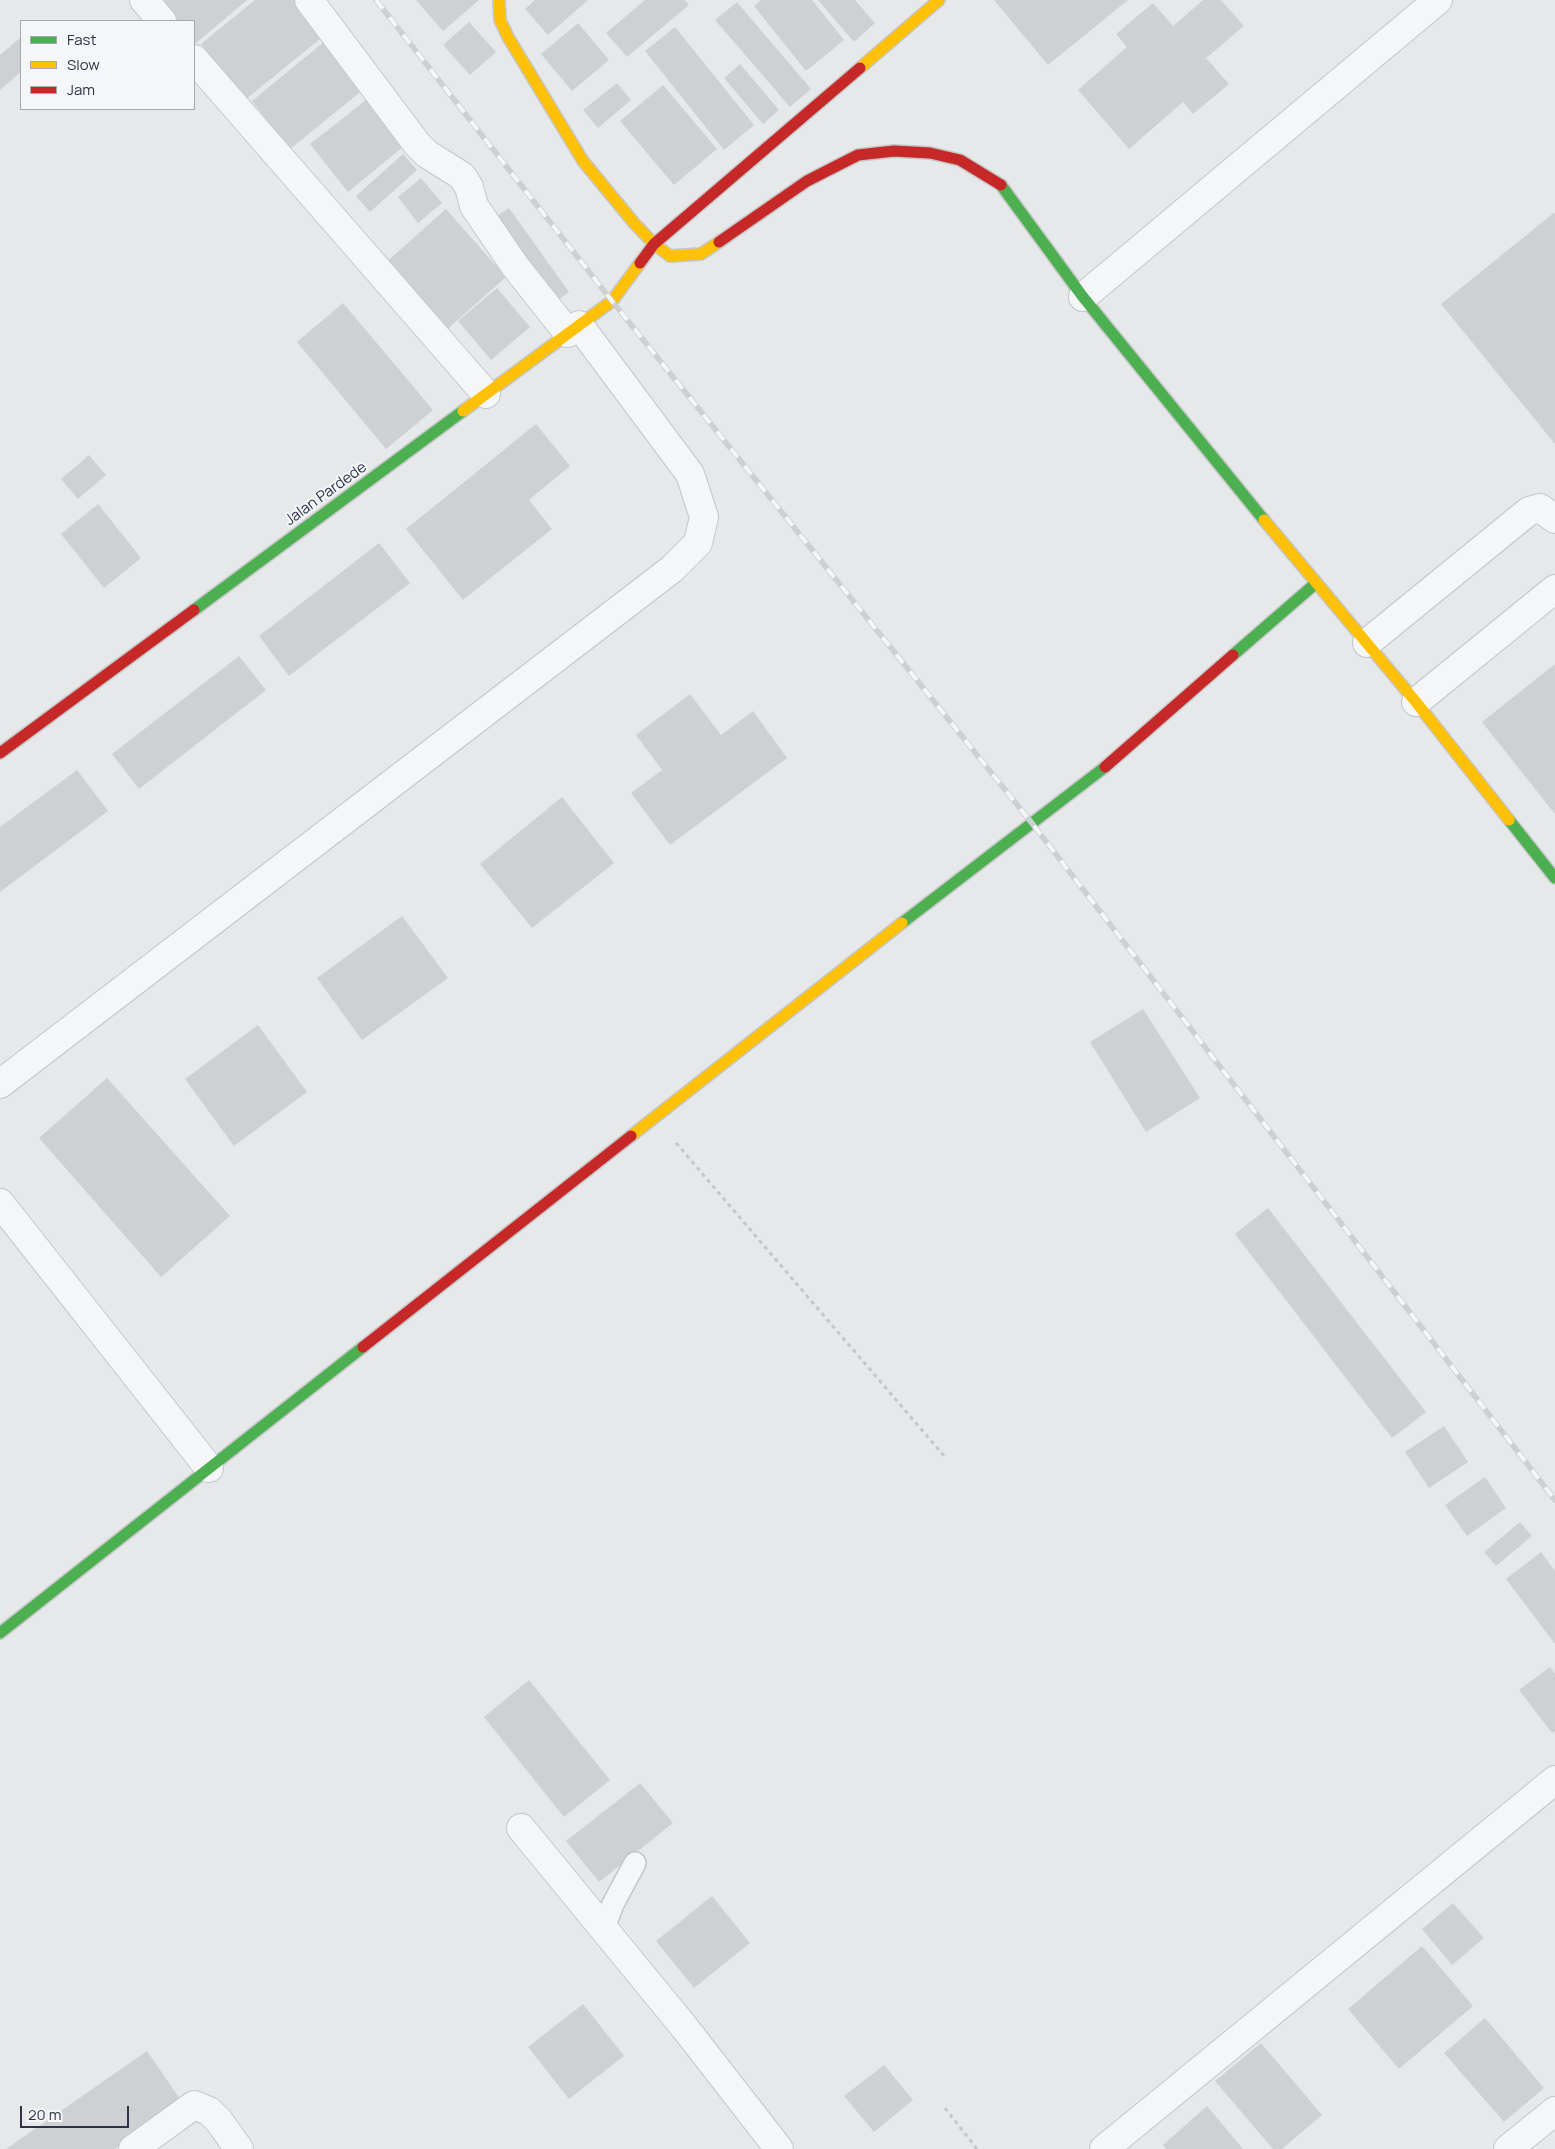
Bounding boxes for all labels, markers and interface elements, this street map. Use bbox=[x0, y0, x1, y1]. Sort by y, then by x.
legend bbox=[20, 20, 195, 110]
text: Fast bbox=[67, 29, 96, 50]
text: Slow bbox=[67, 54, 100, 75]
text: Jam bbox=[67, 79, 95, 100]
street label: Jalan Pardede bbox=[282, 458, 370, 530]
scale bar bbox=[22, 2096, 131, 2128]
text: 20 m bbox=[28, 2104, 61, 2125]

